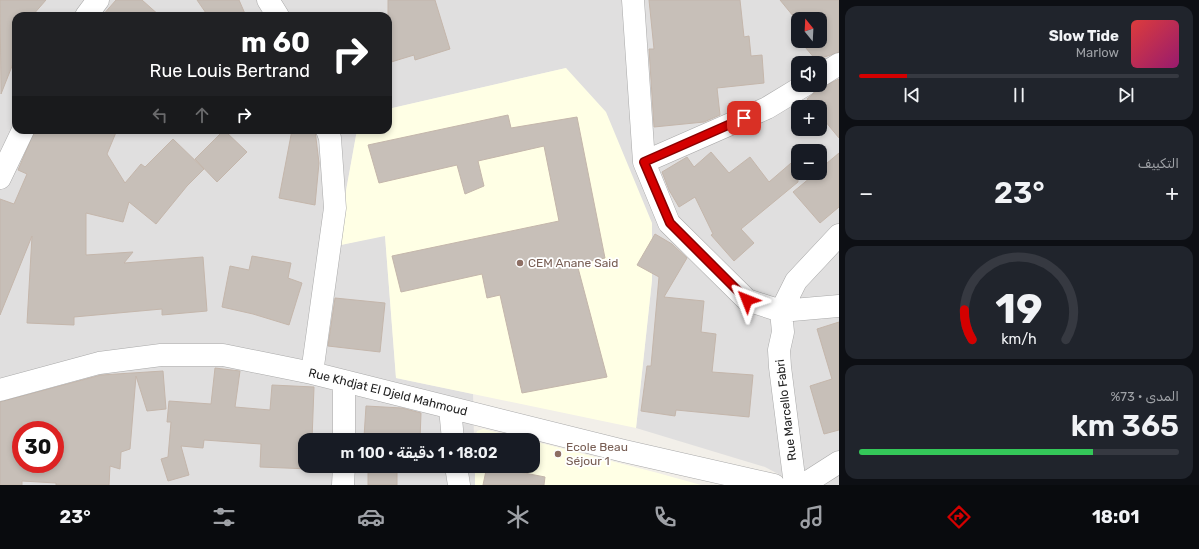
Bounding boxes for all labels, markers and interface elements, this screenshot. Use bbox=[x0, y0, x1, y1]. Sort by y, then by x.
north arrow bbox=[791, 12, 827, 48]
map controls bbox=[791, 12, 827, 180]
text: 60 m bbox=[241, 26, 310, 59]
text: Slow Tide bbox=[1049, 27, 1119, 45]
icon: right bbox=[324, 28, 376, 80]
text: Marlow bbox=[1076, 45, 1119, 60]
button: sound bbox=[791, 56, 827, 92]
text: Rue Louis Bertrand bbox=[150, 60, 310, 82]
icon: previous bbox=[901, 84, 923, 106]
icon: pause bbox=[1008, 84, 1030, 106]
icon: next bbox=[1115, 84, 1137, 106]
button: + bbox=[791, 100, 827, 136]
pin bbox=[727, 101, 761, 135]
icon: left bbox=[149, 104, 171, 126]
icon: ahead bbox=[191, 104, 213, 126]
icon: right bbox=[233, 104, 255, 126]
icon: arrive bbox=[733, 107, 755, 129]
button: − bbox=[791, 144, 827, 180]
text: التكييف bbox=[1138, 156, 1179, 171]
text: 23° bbox=[994, 175, 1045, 211]
text: − bbox=[859, 180, 873, 207]
text: + bbox=[1165, 180, 1179, 207]
place label: CEM Anane Said bbox=[528, 256, 618, 270]
marker: CEM Anane Said bbox=[515, 258, 525, 268]
position arrow bbox=[726, 279, 768, 321]
text: 19 bbox=[995, 284, 1043, 333]
text: km/h bbox=[1001, 331, 1037, 348]
street label: Rue Marcello Fabri bbox=[773, 358, 799, 462]
street label: Rue Khdjat El Djeld Mahmoud bbox=[307, 365, 469, 419]
text: المدى · 73% bbox=[1110, 389, 1179, 404]
text: 365 km bbox=[1071, 408, 1179, 444]
speed limit sign: 30 bbox=[12, 421, 64, 473]
place label: Ecole Beau Séjour 1 bbox=[566, 440, 628, 468]
text: 18:02 · 1 دقيقة · 100 m bbox=[341, 444, 497, 462]
marker: Ecole Beau Séjour 1 bbox=[553, 449, 563, 459]
icon: filters bbox=[210, 503, 238, 531]
icon: car bbox=[357, 503, 385, 531]
icon: climate bbox=[504, 503, 532, 531]
icon: phone bbox=[651, 503, 679, 531]
icon: music bbox=[798, 503, 826, 531]
icon: directions bbox=[945, 503, 973, 531]
text: 23° bbox=[60, 506, 91, 528]
text: 18:01 bbox=[1092, 506, 1139, 528]

